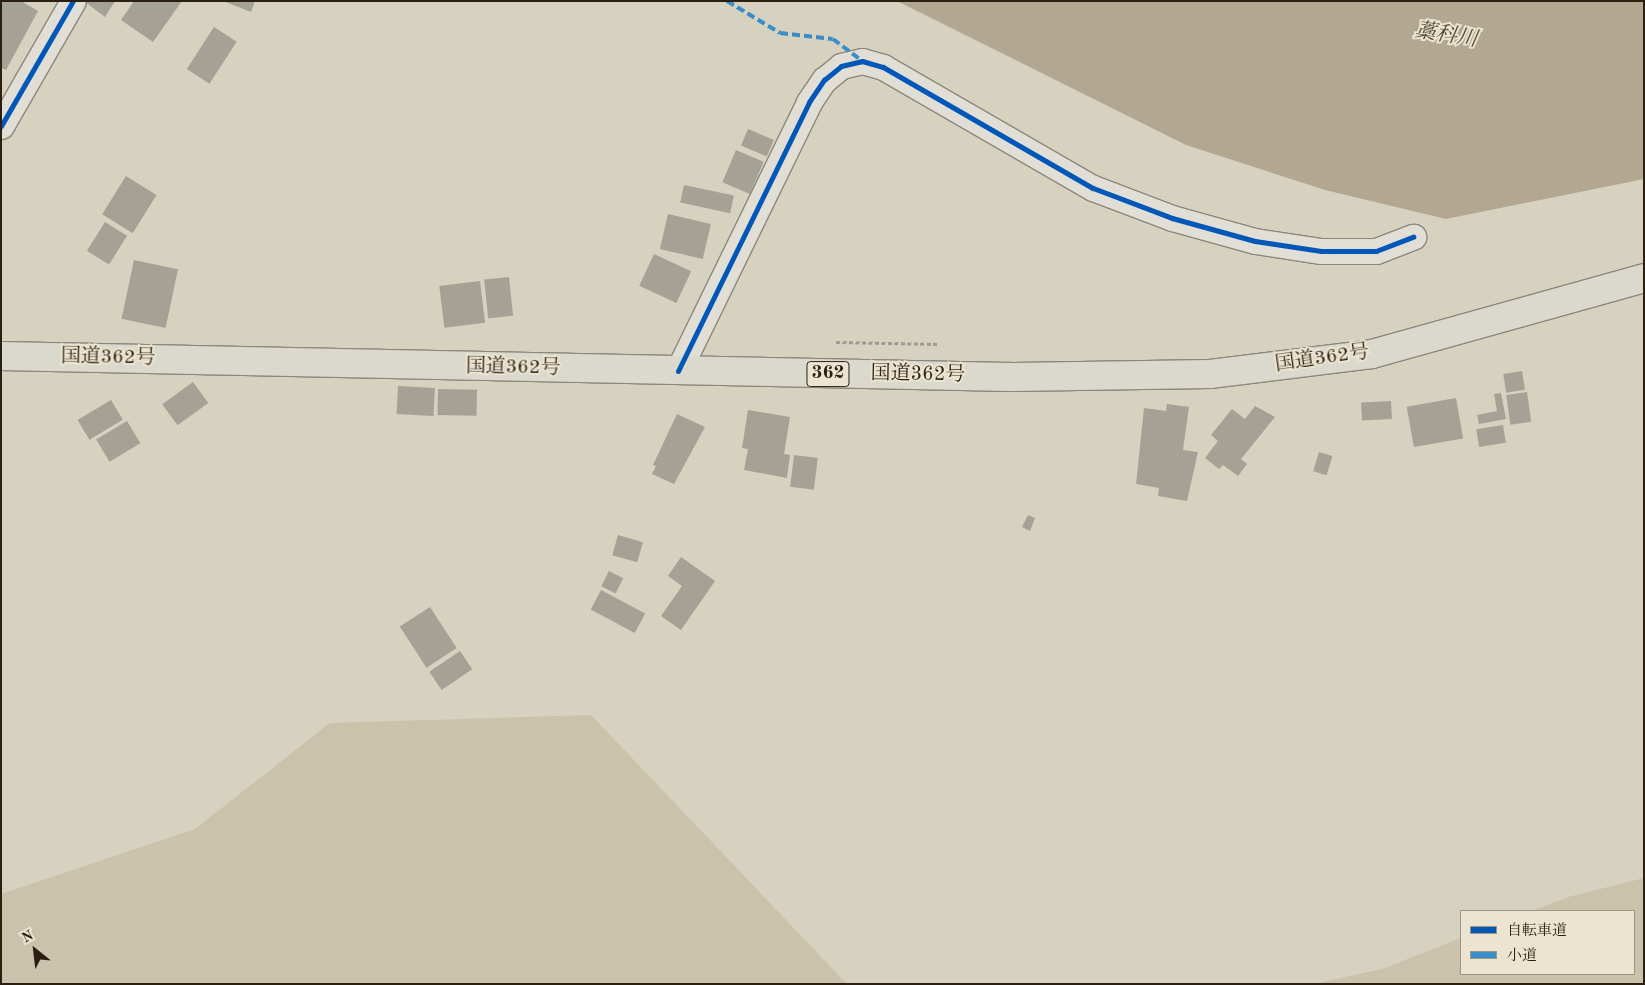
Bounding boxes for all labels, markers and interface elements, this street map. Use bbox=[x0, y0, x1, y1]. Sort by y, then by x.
water label: 藁科川 bbox=[1413, 19, 1479, 53]
street label: 国道362号 bbox=[1273, 341, 1371, 377]
street label: 国道362号 bbox=[60, 345, 156, 371]
street label: 国道362号 bbox=[465, 355, 561, 381]
road number: 362 bbox=[806, 358, 850, 390]
street label: 国道362号 bbox=[870, 362, 966, 388]
legend bbox=[1460, 910, 1635, 975]
text: 自転車道 bbox=[1507, 924, 1567, 939]
north arrow bbox=[10, 925, 60, 975]
text: N bbox=[20, 928, 36, 946]
text: 小道 bbox=[1507, 949, 1537, 964]

